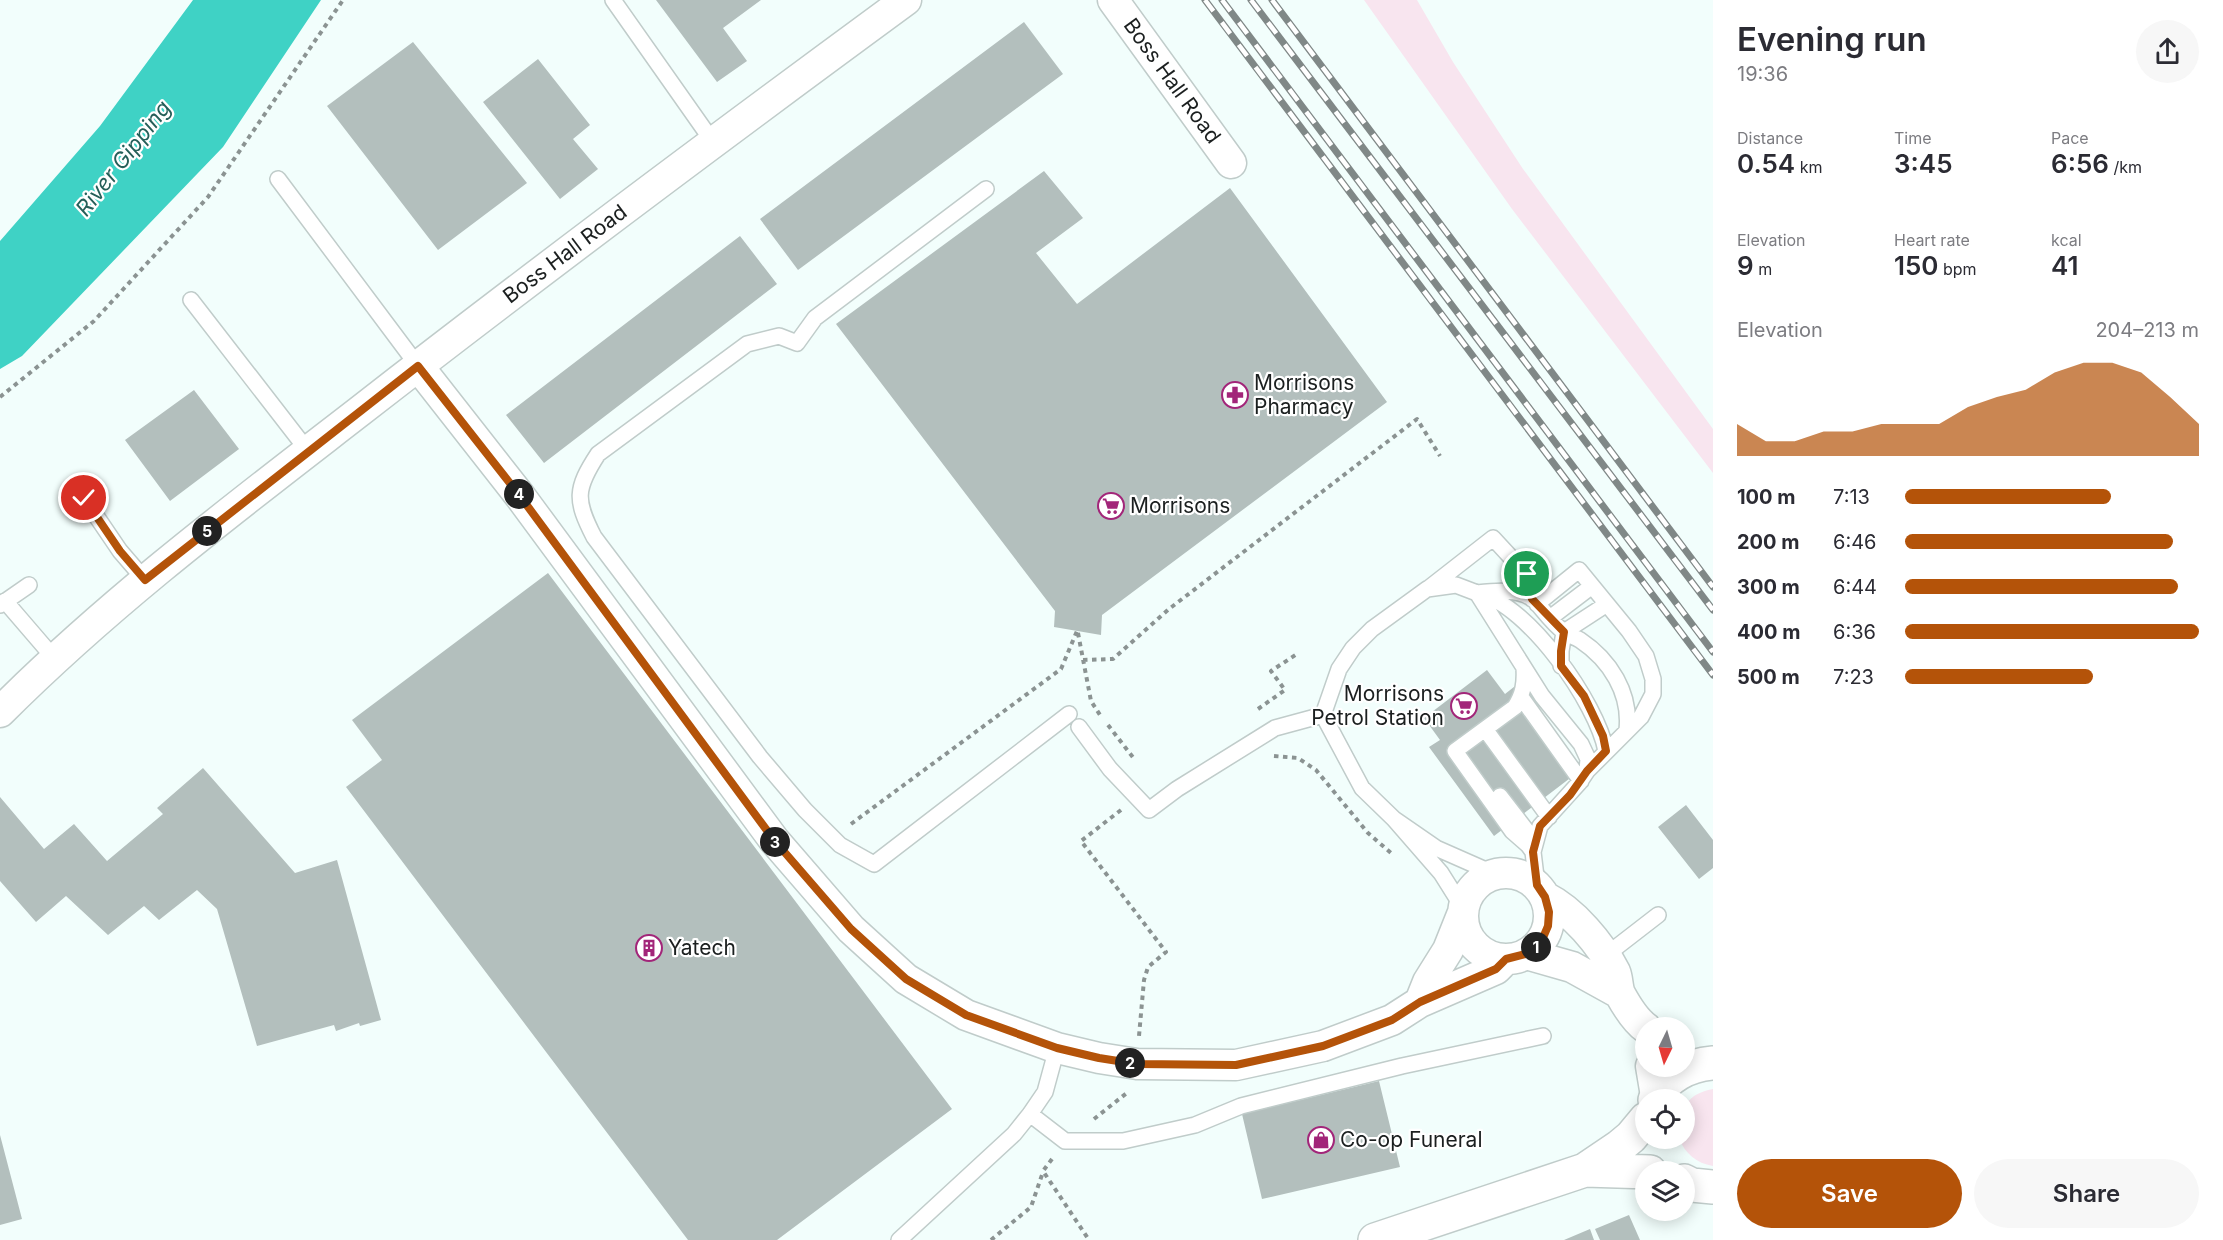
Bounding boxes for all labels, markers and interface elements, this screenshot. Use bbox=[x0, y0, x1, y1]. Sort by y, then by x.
street label: Boss Hall Road bbox=[1119, 13, 1226, 148]
text: Evening run bbox=[1737, 19, 1927, 59]
button: share bbox=[2136, 20, 2199, 83]
text: 19:36 bbox=[1737, 62, 1788, 86]
water label: River Gipping bbox=[70, 95, 176, 221]
text: Distance bbox=[1737, 128, 1803, 148]
text: Time bbox=[1894, 128, 1932, 148]
text: Pace bbox=[2051, 128, 2089, 148]
text: 0.54 bbox=[1737, 148, 1795, 179]
text: 3:45 bbox=[1894, 148, 1953, 179]
text: 6:56 bbox=[2051, 148, 2109, 179]
text: km bbox=[1795, 157, 1822, 177]
text: /km bbox=[2109, 157, 2142, 177]
street label: Boss Hall Road bbox=[498, 199, 632, 308]
text: Elevation bbox=[1737, 230, 1806, 250]
text: Heart rate bbox=[1894, 230, 1970, 250]
text: kcal bbox=[2051, 230, 2082, 250]
text: 9 bbox=[1737, 250, 1754, 281]
text: 150 bbox=[1894, 250, 1939, 281]
text: 41 bbox=[2051, 250, 2079, 281]
text: m bbox=[1754, 259, 1772, 279]
text: bpm bbox=[1939, 259, 1977, 279]
text: Elevation bbox=[1737, 318, 1823, 342]
text: 204–213 m bbox=[2095, 318, 2199, 342]
place label: Morrisons Pharmacy bbox=[1254, 370, 1354, 419]
pharmacy icon: Morrisons Pharmacy bbox=[1220, 380, 1250, 410]
pin bbox=[58, 472, 109, 523]
pin: 4 bbox=[504, 479, 534, 509]
icon: check bbox=[67, 481, 100, 514]
text: 4 bbox=[514, 484, 524, 504]
text: 100 m bbox=[1737, 485, 1796, 509]
text: 7:13 bbox=[1833, 485, 1870, 509]
supermarket icon: Morrisons bbox=[1096, 491, 1126, 521]
place label: Morrisons bbox=[1130, 493, 1230, 518]
pin: 5 bbox=[192, 516, 222, 546]
text: 5 bbox=[202, 521, 212, 541]
text: 200 m bbox=[1737, 530, 1800, 554]
text: 6:46 bbox=[1833, 530, 1877, 554]
pin bbox=[1501, 548, 1552, 599]
icon: arrive bbox=[1510, 557, 1543, 590]
text: 300 m bbox=[1737, 575, 1800, 599]
text: 6:44 bbox=[1833, 575, 1877, 599]
text: 400 m bbox=[1737, 620, 1801, 644]
text: 6:36 bbox=[1833, 620, 1876, 644]
text: 500 m bbox=[1737, 665, 1800, 689]
text: 7:23 bbox=[1833, 665, 1874, 689]
place label: Morrisons Petrol Station bbox=[1311, 681, 1444, 730]
supermarket icon: Morrisons Petrol Station bbox=[1449, 691, 1479, 721]
pin: 3 bbox=[760, 827, 790, 857]
text: 3 bbox=[770, 832, 780, 852]
pin: 1 bbox=[1521, 932, 1551, 962]
building icon: Yatech bbox=[634, 933, 664, 963]
place label: Yatech bbox=[668, 935, 736, 960]
text: 1 bbox=[1533, 937, 1539, 957]
north arrow bbox=[1635, 1017, 1695, 1077]
map controls bbox=[1635, 1017, 1695, 1221]
pin: 2 bbox=[1115, 1048, 1145, 1078]
text: 2 bbox=[1125, 1053, 1135, 1073]
button: locate bbox=[1635, 1089, 1695, 1149]
shop icon: Co-op Funeral bbox=[1306, 1125, 1336, 1155]
place label: Co-op Funeral bbox=[1340, 1127, 1483, 1152]
button: Save bbox=[1737, 1159, 1962, 1228]
button: Share bbox=[1974, 1159, 2199, 1228]
button: layers bbox=[1635, 1161, 1695, 1221]

